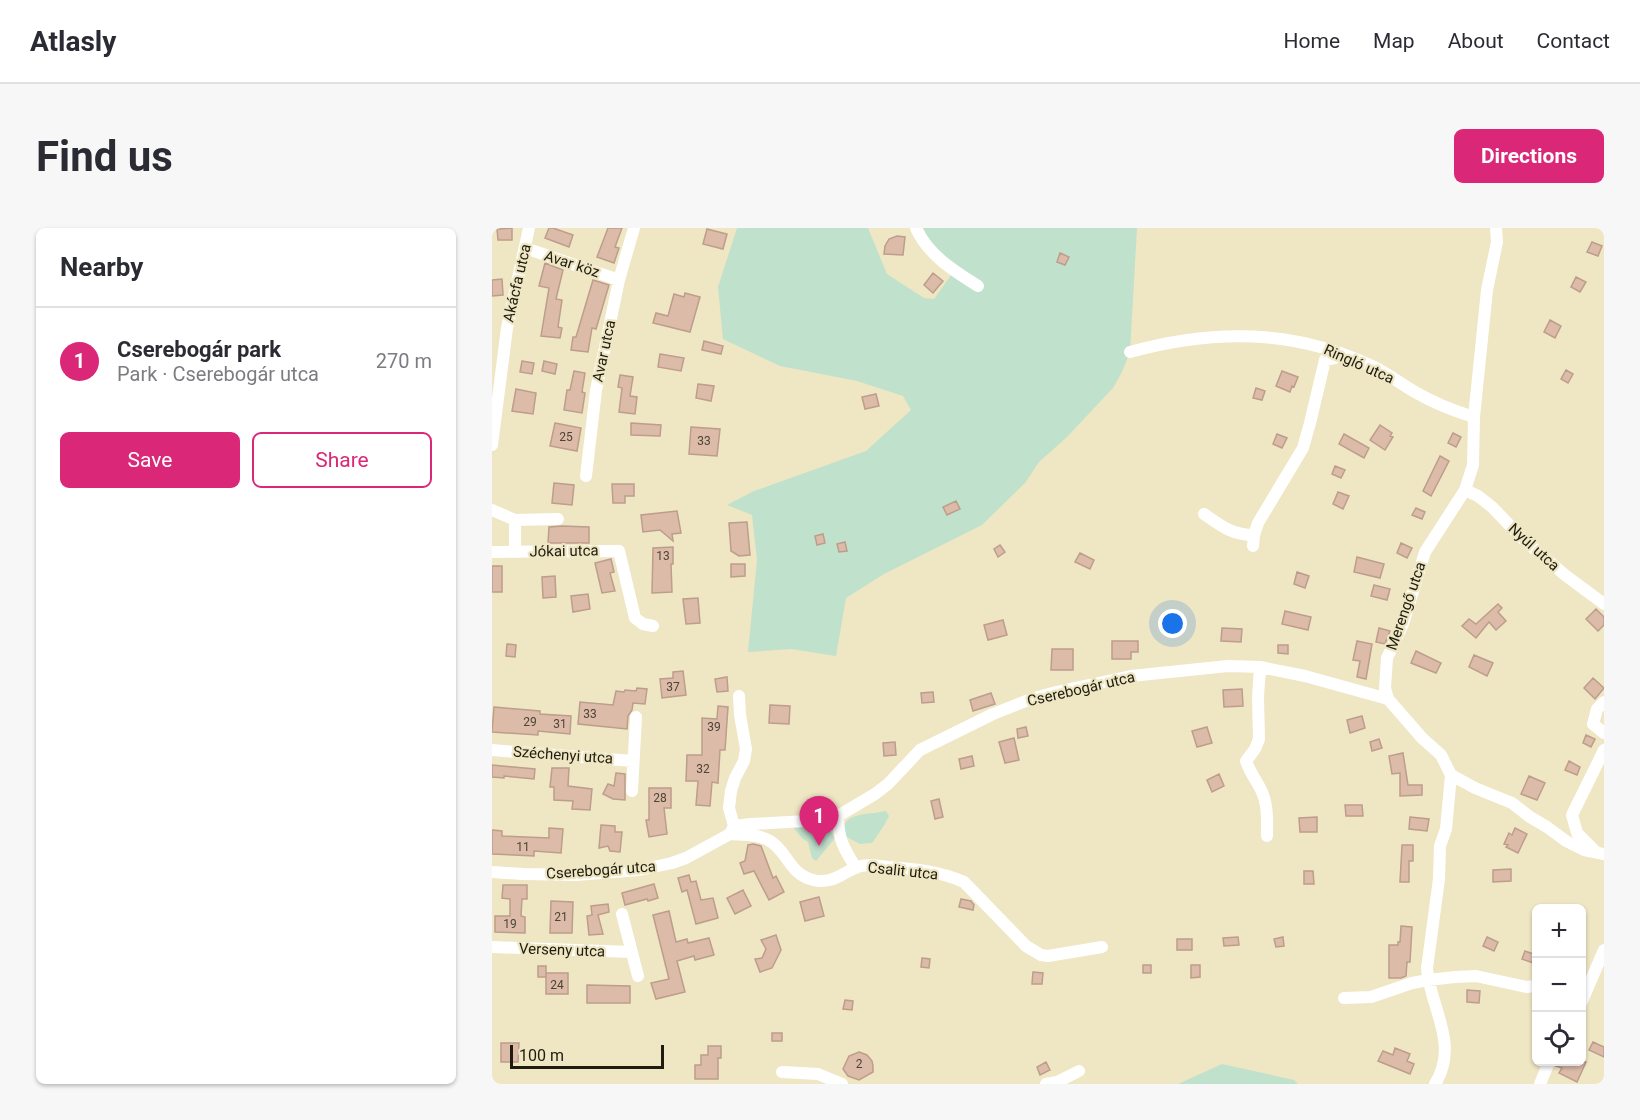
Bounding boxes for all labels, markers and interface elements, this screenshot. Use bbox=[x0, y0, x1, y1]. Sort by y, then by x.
text: Atlasly bbox=[30, 25, 116, 58]
text: Home bbox=[1284, 29, 1340, 53]
text: Map bbox=[1373, 29, 1415, 53]
text: About bbox=[1448, 29, 1504, 53]
text: Contact bbox=[1537, 29, 1610, 53]
button: Directions bbox=[1454, 129, 1604, 183]
text: Find us bbox=[36, 132, 173, 181]
street label: Akácfa utca bbox=[499, 242, 535, 324]
street label: Avar köz bbox=[542, 247, 602, 281]
text: Nearby bbox=[60, 252, 143, 282]
street label: Avar utca bbox=[589, 318, 619, 384]
text: Cserebogár park bbox=[117, 337, 281, 362]
street label: Ringló utca bbox=[1321, 341, 1397, 387]
text: 1 bbox=[74, 349, 85, 373]
text: 270 m bbox=[376, 349, 432, 373]
text: Park · Cserebogár utca bbox=[117, 362, 319, 386]
house number: 25 bbox=[559, 430, 573, 444]
button: Save bbox=[60, 432, 240, 488]
button: Share bbox=[252, 432, 432, 488]
house number: 33 bbox=[697, 434, 711, 448]
street label: Nyúl utca bbox=[1505, 519, 1563, 575]
street label: Jókai utca bbox=[529, 541, 599, 561]
house number: 13 bbox=[656, 549, 670, 563]
street label: Merengő utca bbox=[1382, 560, 1430, 652]
your location bbox=[1158, 609, 1187, 638]
street label: Cserebogár utca bbox=[1025, 668, 1137, 710]
house number: 37 bbox=[666, 680, 680, 694]
house number: 33 bbox=[583, 707, 597, 721]
house number: 29 bbox=[523, 715, 537, 729]
house number: 31 bbox=[553, 717, 567, 731]
house number: 39 bbox=[707, 720, 721, 734]
street label: Széchenyi utca bbox=[512, 743, 614, 767]
house number: 32 bbox=[696, 762, 710, 776]
house number: 28 bbox=[653, 791, 667, 805]
pin: 1 bbox=[800, 796, 838, 846]
house number: 11 bbox=[516, 840, 530, 854]
street label: Cserebogár utca bbox=[546, 857, 656, 883]
street label: Csalit utca bbox=[867, 858, 939, 884]
map controls bbox=[1532, 904, 1586, 1066]
button: + bbox=[1532, 904, 1586, 958]
house number: 21 bbox=[554, 910, 568, 924]
house number: 19 bbox=[503, 917, 517, 931]
street label: Verseny utca bbox=[519, 940, 605, 960]
button: − bbox=[1532, 958, 1586, 1012]
house number: 24 bbox=[550, 978, 564, 992]
button: locate bbox=[1532, 1012, 1586, 1066]
scale bar bbox=[510, 1042, 664, 1070]
text: 100 m bbox=[519, 1046, 564, 1065]
house number: 2 bbox=[856, 1057, 863, 1071]

